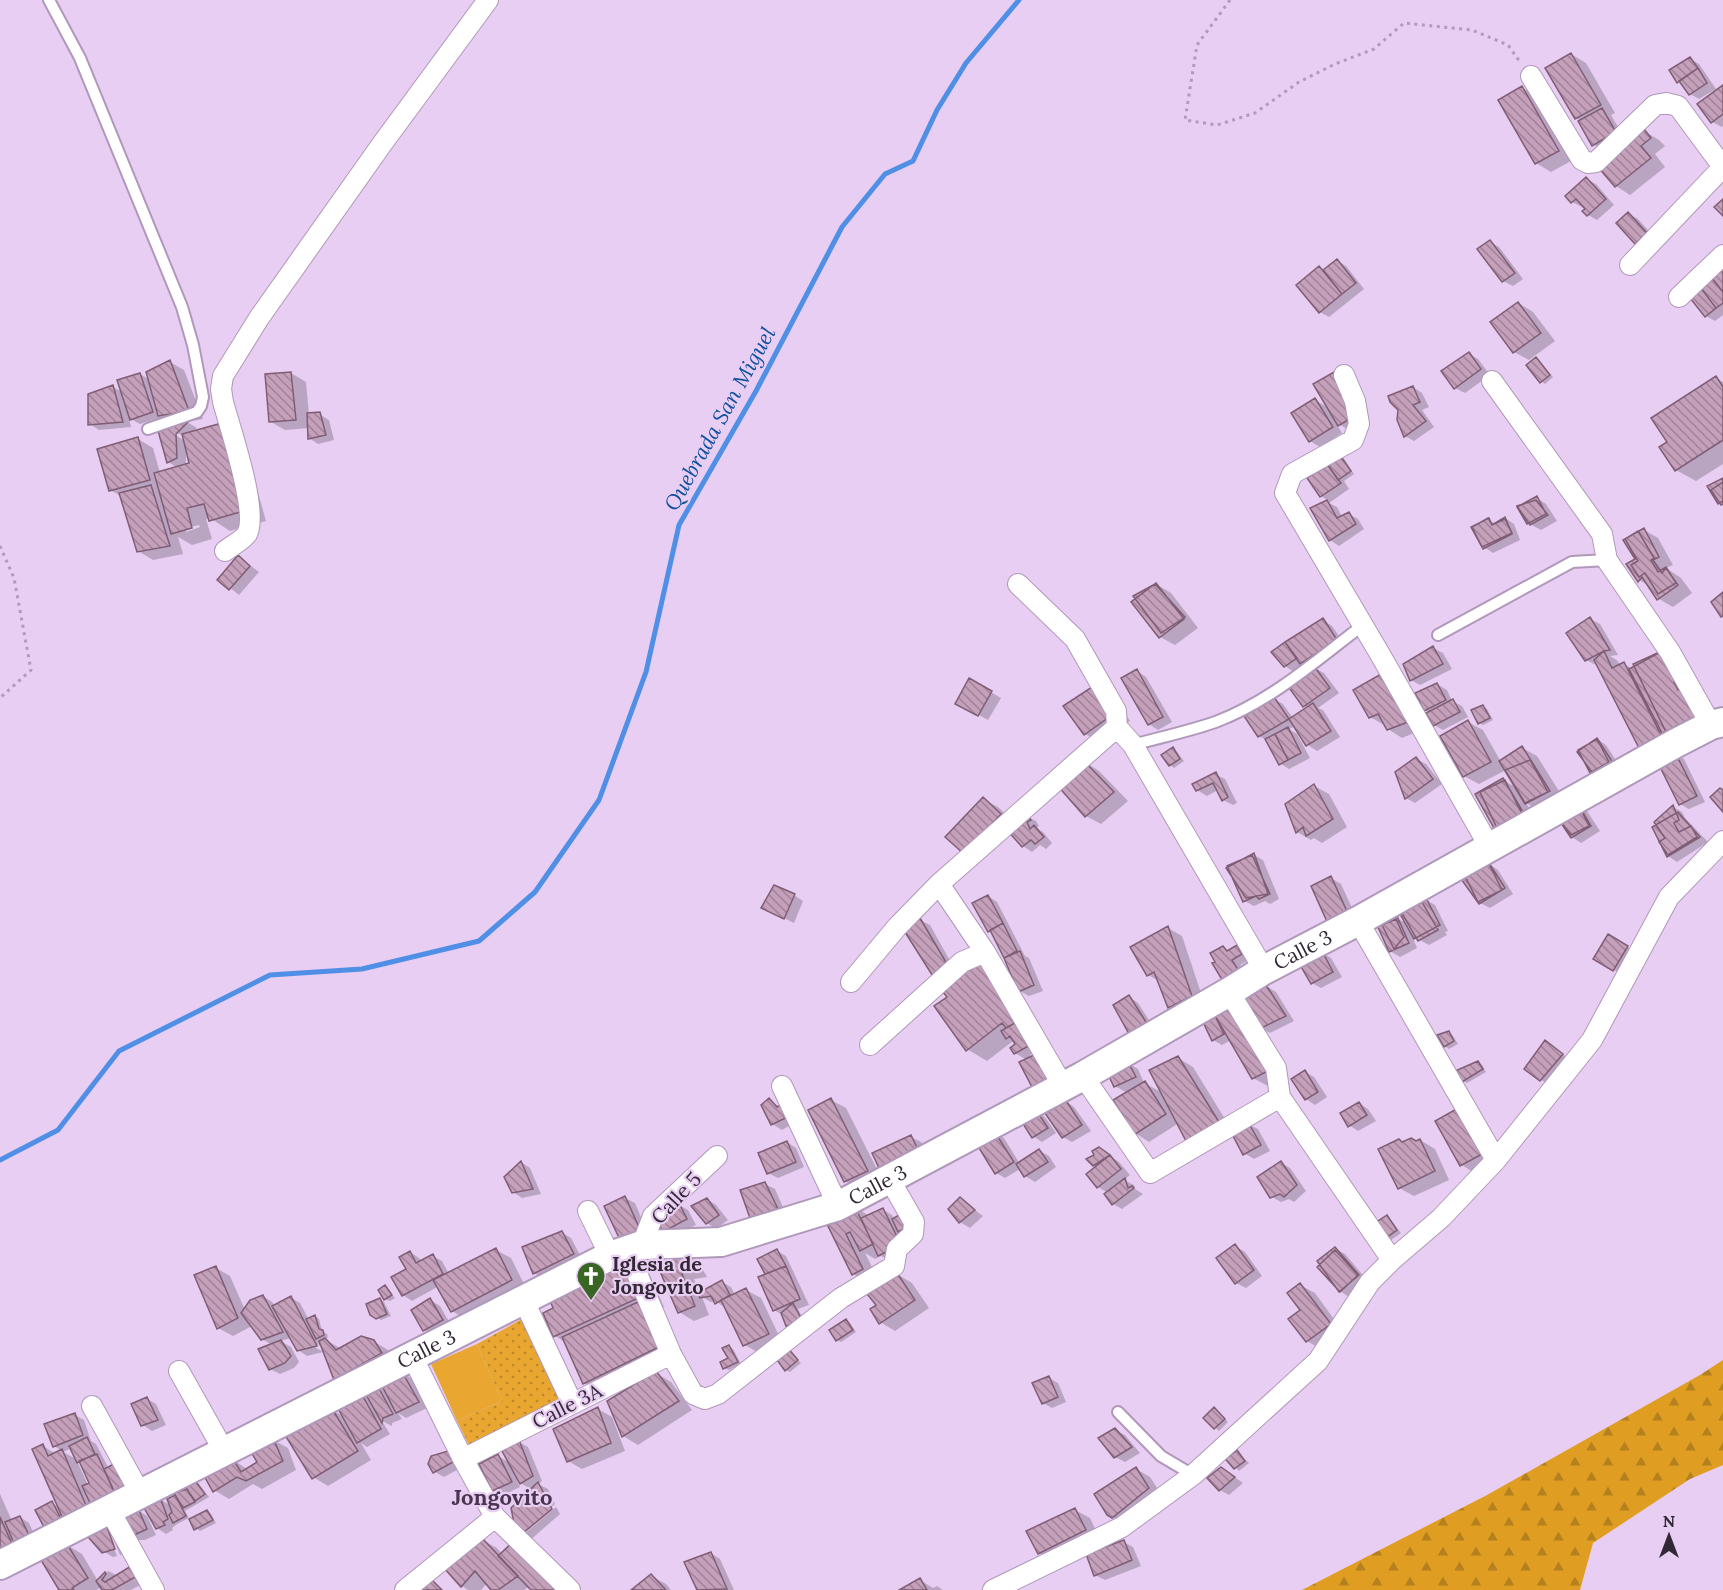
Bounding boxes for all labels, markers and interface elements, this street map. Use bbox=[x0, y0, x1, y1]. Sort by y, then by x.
water label: Quebrada San Miguel bbox=[658, 322, 781, 515]
street label: Calle 3 bbox=[1269, 924, 1336, 975]
street label: Calle 3 bbox=[844, 1159, 911, 1210]
street label: Calle 5 bbox=[645, 1166, 706, 1229]
place label: Iglesia de Jongovito bbox=[612, 1251, 704, 1299]
church icon: Iglesia de Jongovito bbox=[575, 1260, 607, 1302]
street label: Calle 3 bbox=[393, 1323, 460, 1374]
street label: Calle 3A bbox=[528, 1377, 606, 1434]
district label: Jongovito bbox=[452, 1483, 552, 1511]
north arrow bbox=[1639, 1506, 1699, 1566]
text: N bbox=[1663, 1511, 1675, 1531]

